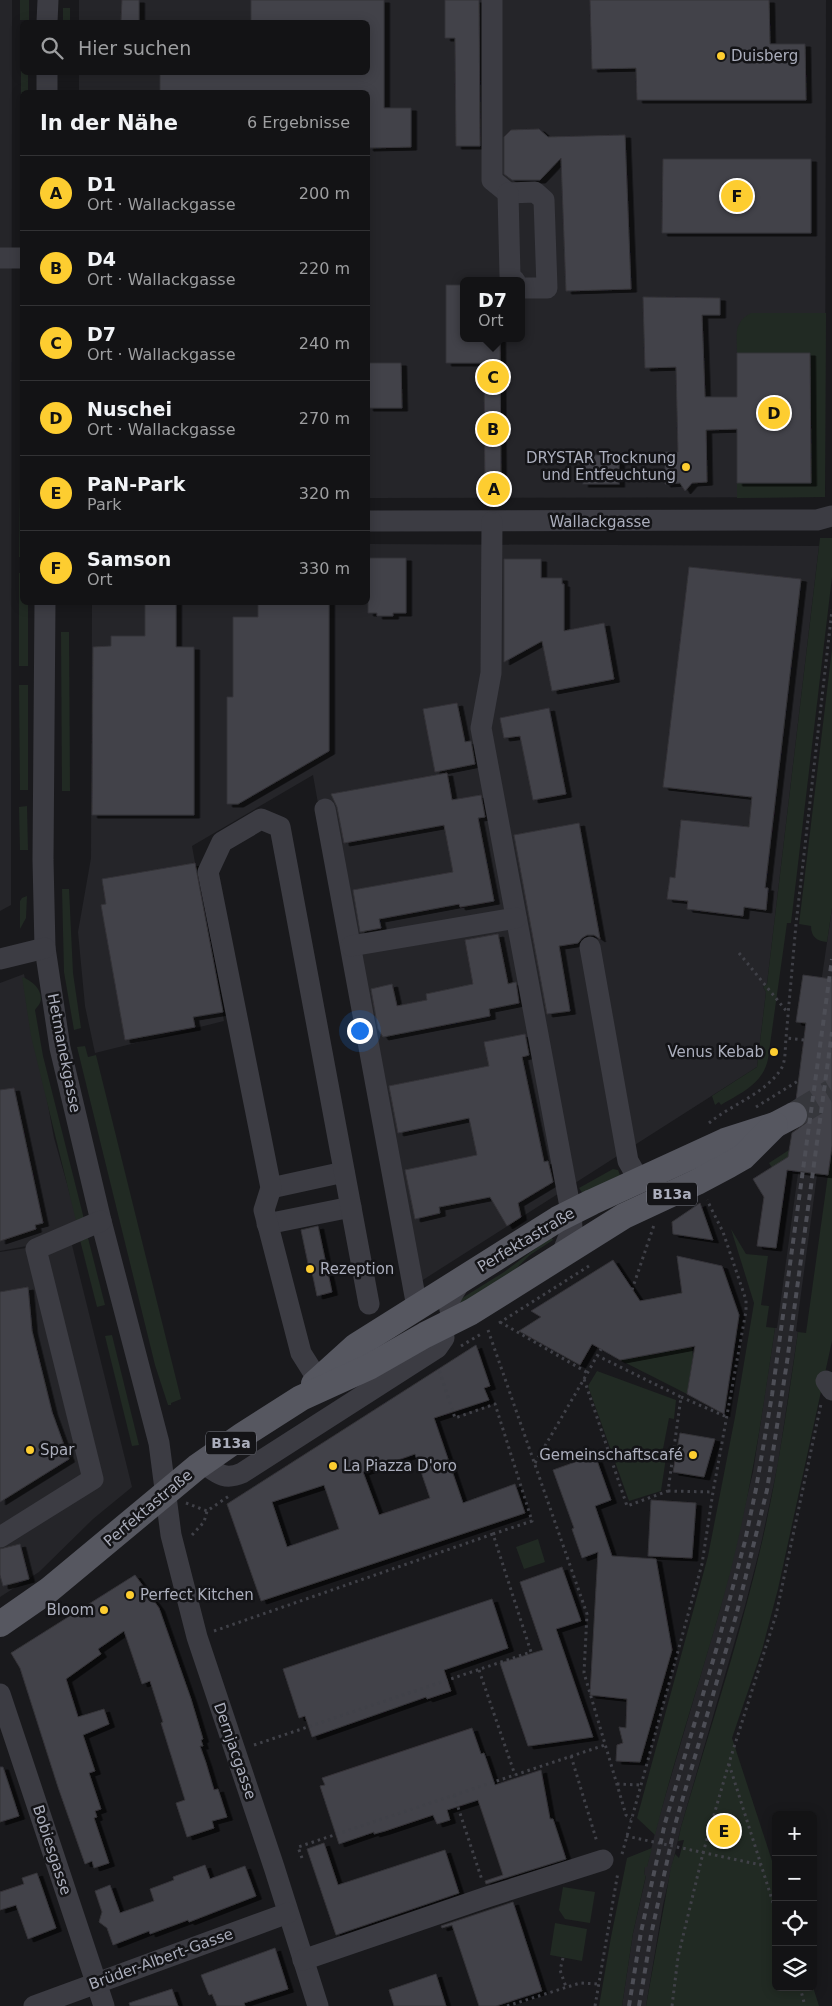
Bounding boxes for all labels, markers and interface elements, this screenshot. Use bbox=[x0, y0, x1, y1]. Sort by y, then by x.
search box bbox=[20, 20, 370, 75]
icon: search bbox=[38, 34, 66, 62]
text: Hier suchen bbox=[78, 37, 191, 59]
place label: Duisberg bbox=[731, 47, 798, 65]
marker: Duisberg bbox=[715, 50, 727, 62]
text: In der Nähe bbox=[40, 111, 178, 135]
text: 6 Ergebnisse bbox=[247, 113, 350, 132]
text: D1 bbox=[87, 173, 116, 195]
pin: F bbox=[721, 177, 753, 215]
text: A bbox=[50, 184, 62, 203]
text: 200 m bbox=[299, 184, 350, 203]
text: Ort · Wallackgasse bbox=[87, 195, 236, 214]
text: D4 bbox=[87, 248, 116, 270]
text: B bbox=[50, 259, 62, 278]
text: 220 m bbox=[299, 259, 350, 278]
text: Ort · Wallackgasse bbox=[87, 270, 236, 289]
popup bbox=[460, 277, 525, 342]
text: D7 bbox=[478, 289, 507, 311]
text: Ort bbox=[478, 311, 503, 330]
text: D7 bbox=[87, 323, 116, 345]
text: C bbox=[50, 334, 62, 353]
text: 240 m bbox=[299, 334, 350, 353]
text: Ort · Wallackgasse bbox=[87, 345, 236, 364]
pin: C bbox=[477, 358, 509, 396]
pin: D bbox=[758, 394, 790, 432]
text: Nuschei bbox=[87, 398, 172, 420]
text: D bbox=[49, 409, 63, 428]
text: 270 m bbox=[299, 409, 350, 428]
pin: B bbox=[477, 410, 509, 448]
text: Ort · Wallackgasse bbox=[87, 420, 236, 439]
place label: DRYSTAR Trocknung und Entfeuchtung bbox=[526, 449, 676, 484]
marker: DRYSTAR Trocknung und Entfeuchtung bbox=[680, 461, 692, 473]
pin: A bbox=[478, 470, 510, 508]
text: PaN-Park bbox=[87, 473, 185, 495]
text: E bbox=[51, 484, 61, 503]
text: 320 m bbox=[299, 484, 350, 503]
text: Park bbox=[87, 495, 122, 514]
street label: Wallackgasse bbox=[549, 513, 651, 531]
text: Samson bbox=[87, 548, 171, 570]
text: F bbox=[51, 559, 61, 578]
text: 330 m bbox=[299, 559, 350, 578]
text: Ort bbox=[87, 570, 112, 589]
street label: Hetmanekgasse bbox=[44, 992, 84, 1114]
your location bbox=[347, 1018, 373, 1044]
place label: Venus Kebab bbox=[668, 1043, 764, 1061]
marker: Venus Kebab bbox=[768, 1046, 780, 1058]
road number: B13a bbox=[647, 1182, 697, 1206]
street label: Perfektastraße bbox=[474, 1204, 578, 1276]
place label: Rezeption bbox=[320, 1260, 394, 1278]
marker: Rezeption bbox=[304, 1263, 316, 1275]
road number: B13a bbox=[206, 1432, 256, 1455]
place label: Spar bbox=[40, 1441, 75, 1459]
marker: Spar bbox=[24, 1444, 36, 1456]
place label: Gemeinschaftscafé bbox=[539, 1446, 683, 1464]
marker: Gemeinschaftscafé bbox=[687, 1449, 699, 1461]
place label: La Piazza D'oro bbox=[343, 1457, 457, 1475]
marker: La Piazza D'oro bbox=[327, 1460, 339, 1472]
street label: Perfektastraße bbox=[100, 1466, 196, 1550]
place label: Perfect Kitchen bbox=[140, 1586, 254, 1604]
marker: Perfect Kitchen bbox=[124, 1589, 136, 1601]
place label: Bloom bbox=[47, 1601, 94, 1619]
marker: Bloom bbox=[98, 1604, 110, 1616]
street label: Dernjacgasse bbox=[210, 1700, 260, 1802]
street label: Bobiesgasse bbox=[29, 1803, 75, 1897]
map controls bbox=[772, 1811, 817, 1991]
button: + bbox=[772, 1811, 817, 1856]
pin: E bbox=[708, 1812, 740, 1850]
button: − bbox=[772, 1856, 817, 1901]
button: locate bbox=[772, 1901, 817, 1946]
street label: Brüder-Albert-Gasse bbox=[87, 1925, 235, 1993]
button: layers bbox=[772, 1946, 817, 1991]

